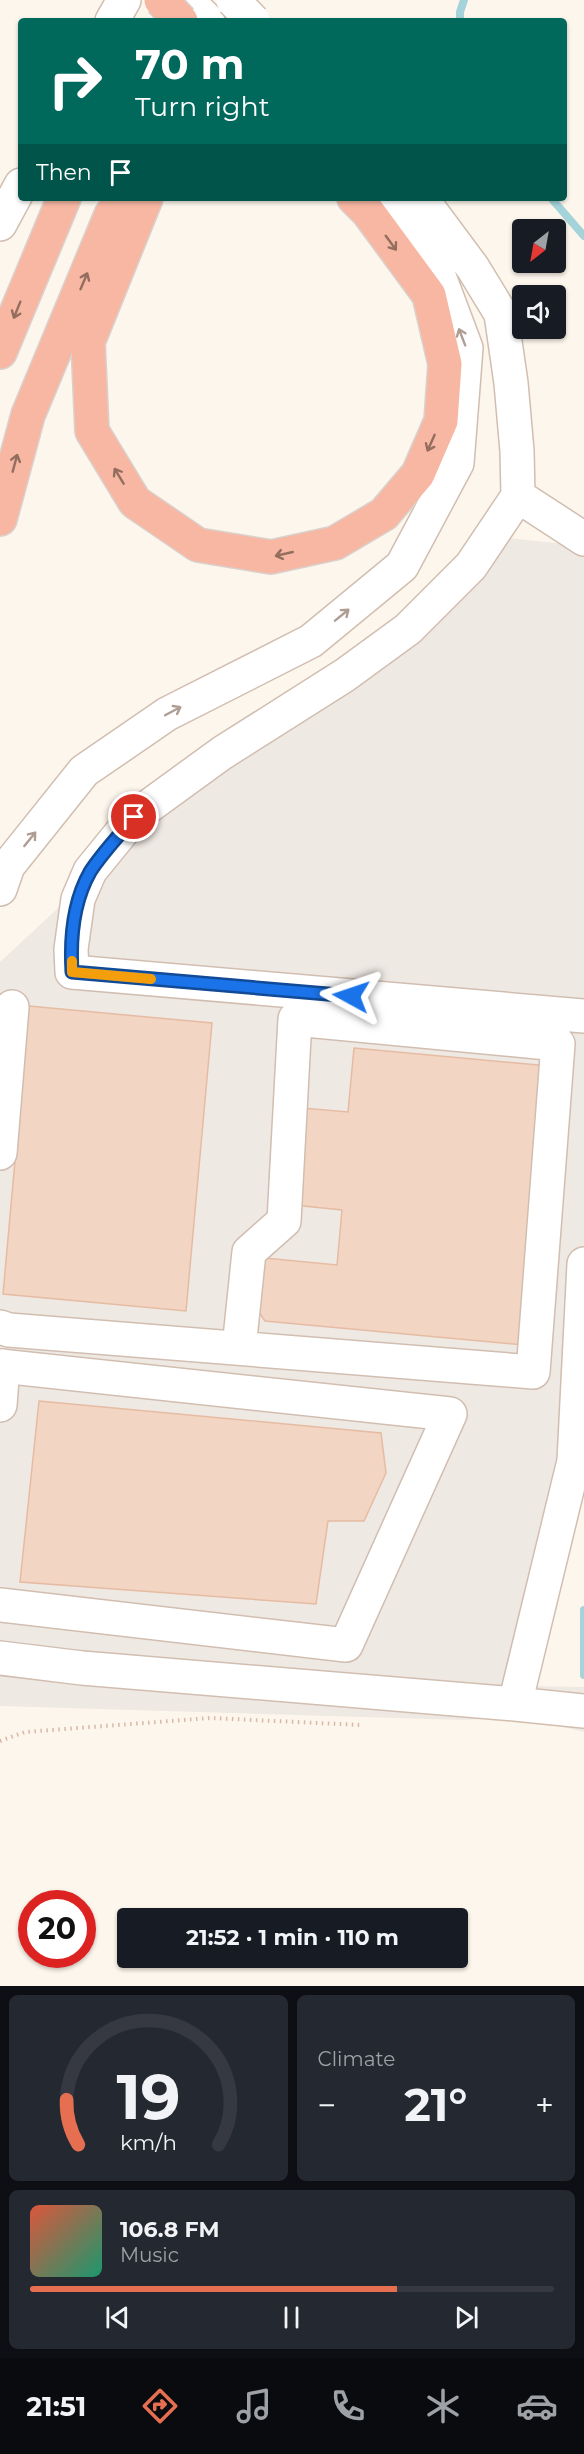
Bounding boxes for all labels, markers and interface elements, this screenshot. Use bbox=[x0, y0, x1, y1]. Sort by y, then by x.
text: 70 m bbox=[135, 38, 245, 90]
icon: right bbox=[36, 42, 114, 120]
text: Turn right bbox=[135, 90, 270, 123]
icon: arrive bbox=[104, 156, 137, 189]
text: Then bbox=[36, 159, 92, 186]
north arrow bbox=[512, 219, 566, 273]
map controls bbox=[512, 219, 566, 339]
one-way arrow bbox=[385, 235, 397, 251]
one-way arrow bbox=[79, 272, 90, 291]
button: sound bbox=[512, 285, 566, 339]
one-way arrow bbox=[11, 300, 22, 319]
one-way arrow bbox=[456, 328, 467, 347]
one-way arrow bbox=[425, 434, 436, 452]
one-way arrow bbox=[10, 454, 21, 473]
one-way arrow bbox=[113, 468, 125, 485]
one-way arrow bbox=[275, 549, 294, 561]
one-way arrow bbox=[334, 609, 350, 622]
one-way arrow bbox=[164, 705, 182, 716]
pin bbox=[108, 791, 159, 842]
icon: arrive bbox=[117, 800, 150, 833]
one-way arrow bbox=[23, 831, 36, 847]
position arrow bbox=[319, 964, 383, 1028]
speed limit sign: 20 bbox=[18, 1890, 96, 1968]
text: 21:52 · 1 min · 110 m bbox=[186, 1924, 399, 1951]
text: Climate bbox=[318, 2047, 395, 2071]
text: 19 bbox=[116, 2059, 180, 2135]
text: 21° bbox=[404, 2077, 467, 2132]
text: − bbox=[318, 2085, 336, 2125]
text: + bbox=[535, 2085, 554, 2125]
text: km/h bbox=[120, 2129, 177, 2155]
text: 106.8 FM bbox=[120, 2216, 220, 2243]
text: Music bbox=[120, 2243, 179, 2267]
icon: previous bbox=[101, 2301, 134, 2334]
icon: pause bbox=[275, 2301, 308, 2334]
icon: next bbox=[450, 2301, 483, 2334]
icon: directions bbox=[139, 2385, 181, 2427]
icon: music bbox=[233, 2385, 275, 2427]
icon: phone bbox=[327, 2385, 369, 2427]
icon: climate bbox=[422, 2385, 464, 2427]
icon: car bbox=[516, 2385, 558, 2427]
text: 21:51 bbox=[26, 2390, 86, 2423]

